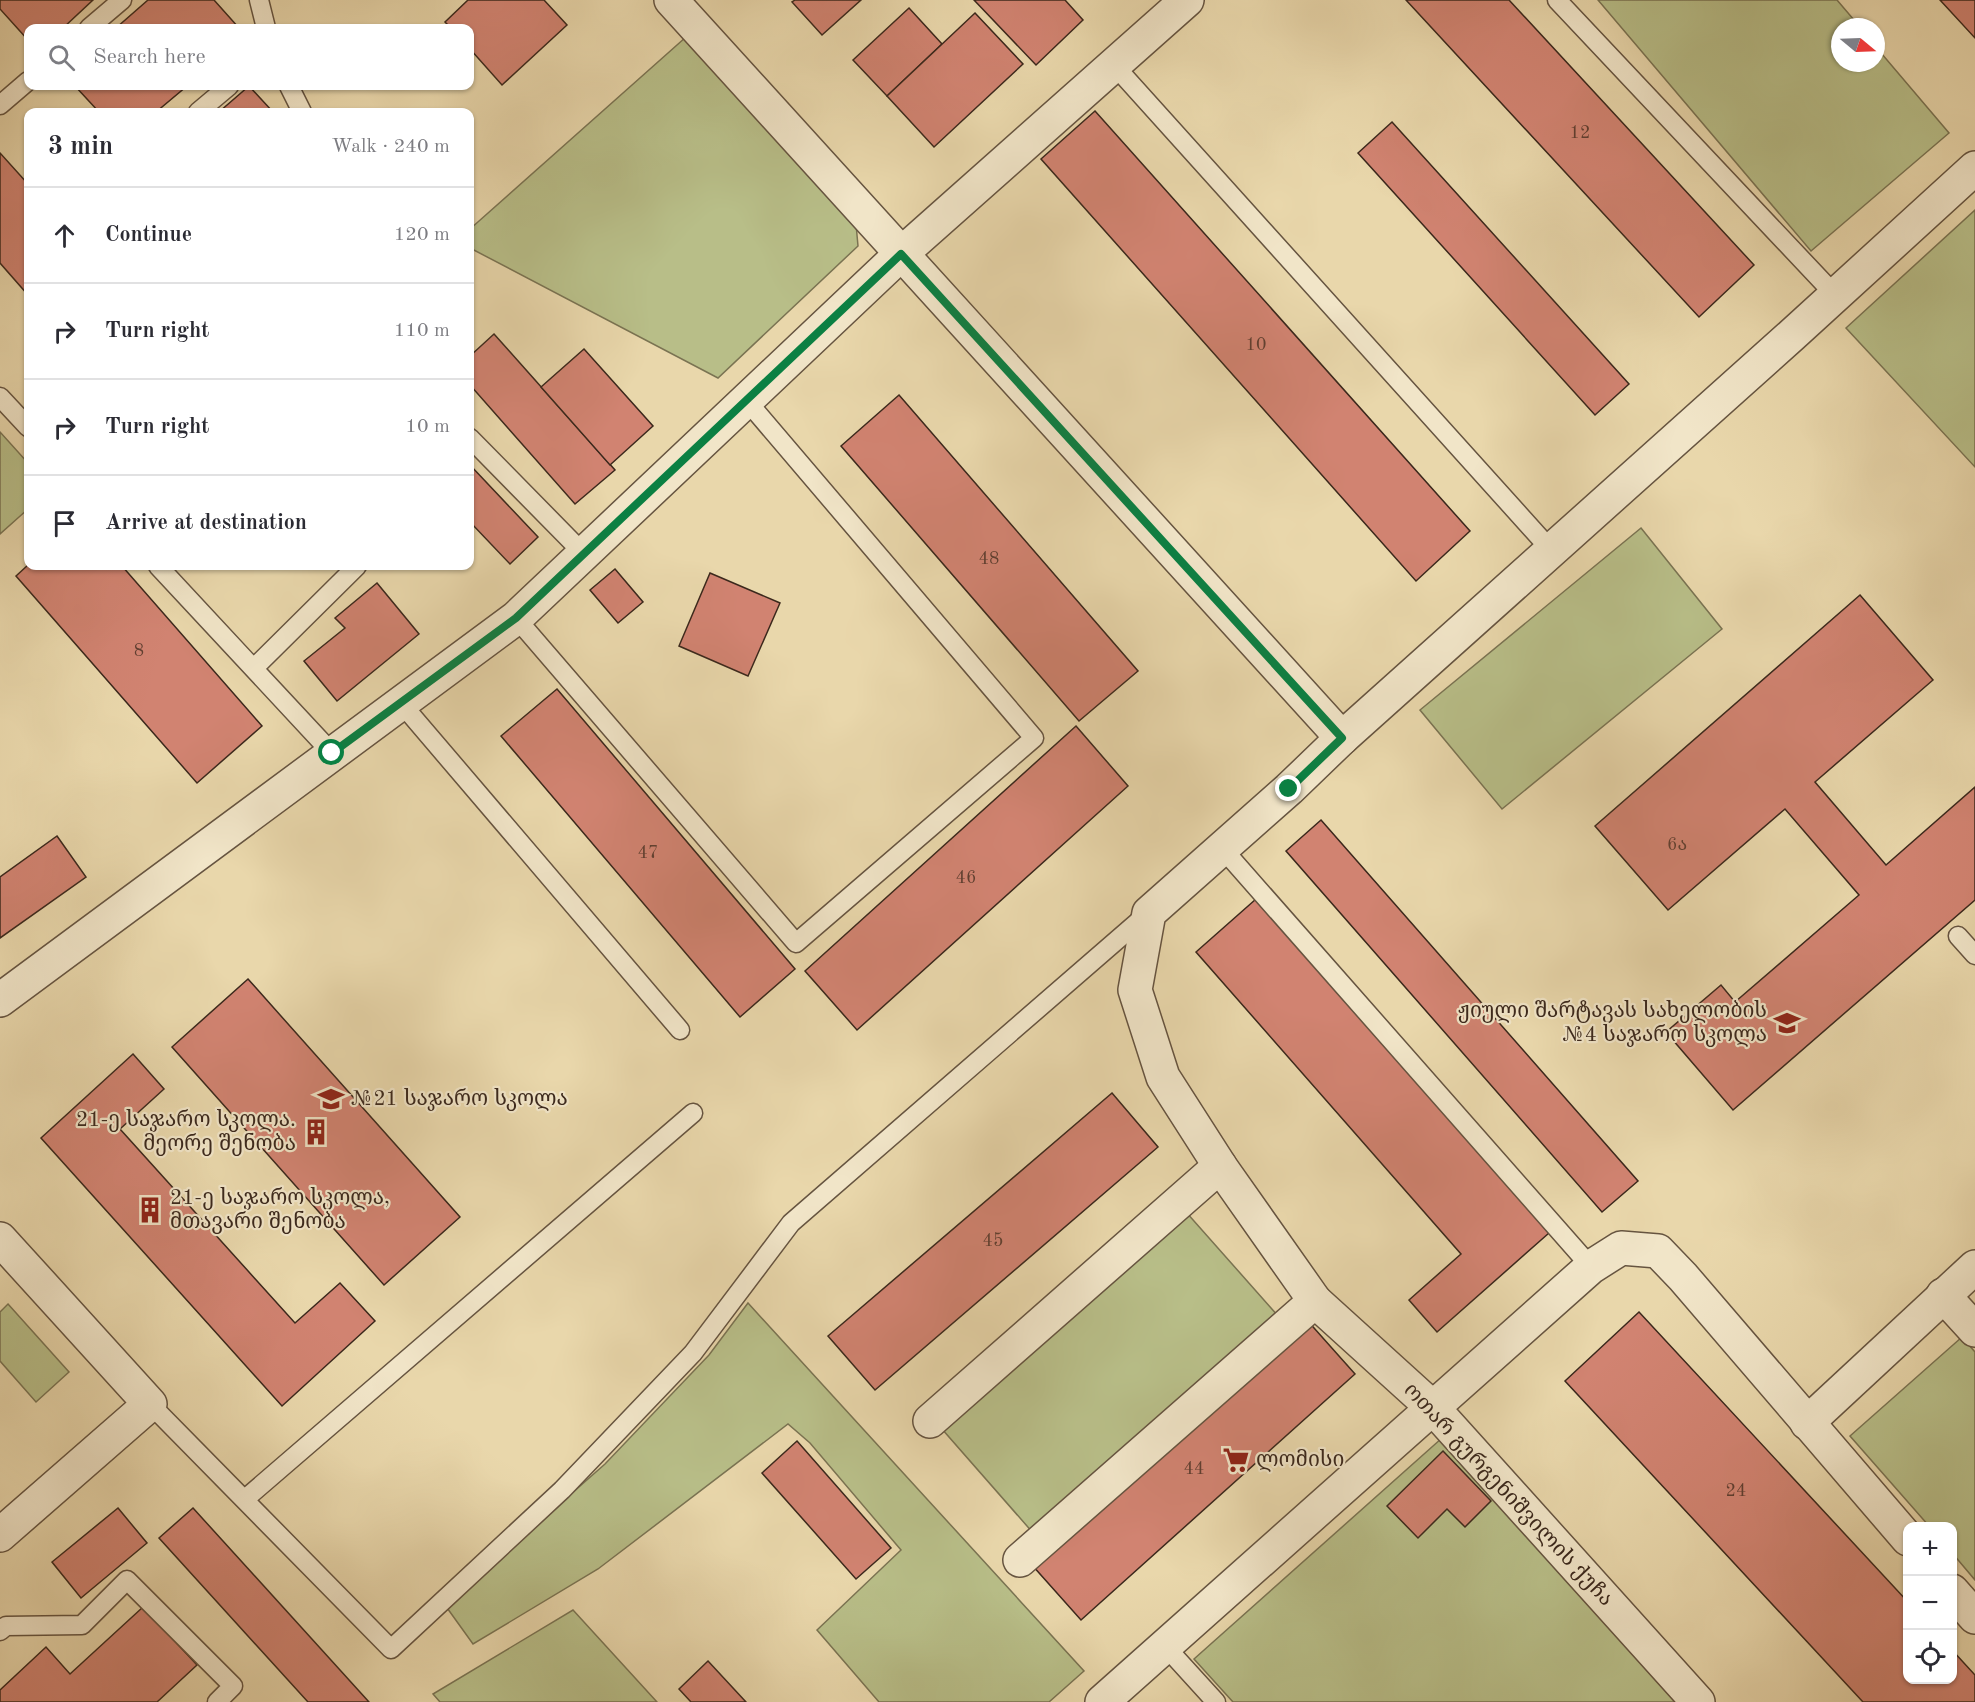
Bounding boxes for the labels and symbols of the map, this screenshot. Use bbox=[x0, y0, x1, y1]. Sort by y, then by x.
north arrow bbox=[1831, 18, 1885, 72]
house number: 12 bbox=[1570, 124, 1590, 142]
house number: 10 bbox=[1246, 336, 1266, 354]
house number: 48 bbox=[979, 550, 999, 568]
house number: 8 bbox=[134, 642, 144, 660]
route start bbox=[318, 739, 344, 765]
route end bbox=[1275, 775, 1301, 801]
house number: 6ა bbox=[1667, 836, 1687, 854]
house number: 47 bbox=[638, 844, 658, 862]
house number: 46 bbox=[956, 869, 976, 887]
place label: ჟიული შარტავას სახელობის №4 საჯარო სკოლა bbox=[1457, 1000, 1767, 1047]
school or university icon: ჟიული შარტავას სახელობის №4 საჯარო სკოლა bbox=[1772, 1008, 1802, 1038]
school or university icon: №21 საჯარო სკოლა bbox=[316, 1084, 346, 1114]
place label: №21 საჯარო სკოლა bbox=[351, 1088, 568, 1111]
place label: 21-ე საჯარო სკოლა. მეორე შენობა bbox=[76, 1109, 296, 1156]
building icon: 21-ე საჯარო სკოლა. მეორე შენობა bbox=[301, 1117, 331, 1147]
place label: 21-ე საჯარო სკოლა, მთავარი შენობა bbox=[170, 1187, 390, 1234]
building icon: 21-ე საჯარო სკოლა, მთავარი შენობა bbox=[135, 1195, 165, 1225]
house number: 45 bbox=[983, 1232, 1003, 1250]
street label: ოთარ გურგენიშვილის ქუჩა bbox=[1399, 1378, 1618, 1611]
supermarket icon: ლომისი bbox=[1221, 1445, 1251, 1475]
place label: ლომისი bbox=[1256, 1449, 1344, 1472]
house number: 44 bbox=[1184, 1460, 1204, 1478]
house number: 24 bbox=[1726, 1482, 1746, 1500]

